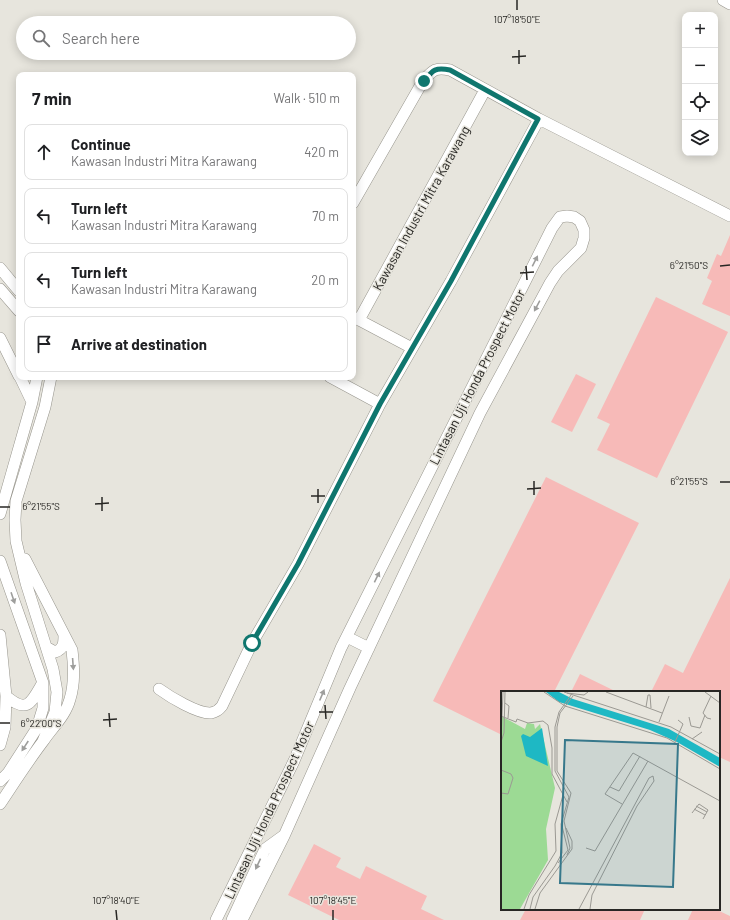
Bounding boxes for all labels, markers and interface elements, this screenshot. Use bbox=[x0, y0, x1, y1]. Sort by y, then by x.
map controls bbox=[682, 12, 718, 156]
button: + bbox=[682, 12, 718, 48]
text: 107°18'50"E bbox=[493, 13, 541, 25]
search box bbox=[16, 16, 356, 60]
icon: search bbox=[30, 27, 52, 49]
text: Search here bbox=[62, 29, 140, 47]
button: − bbox=[682, 48, 718, 84]
route end bbox=[415, 72, 433, 90]
button: locate bbox=[682, 84, 718, 120]
text: 7 min bbox=[32, 88, 72, 108]
text: Walk · 510 m bbox=[274, 90, 340, 106]
button: layers bbox=[682, 120, 718, 156]
street label: Kawasan Industri Mitra Karawang bbox=[369, 123, 473, 293]
text: Continue bbox=[71, 135, 131, 153]
icon: ahead bbox=[33, 141, 55, 163]
text: 420 m bbox=[304, 144, 339, 160]
text: Kawasan Industri Mitra Karawang bbox=[71, 153, 257, 169]
text: Turn left bbox=[71, 199, 127, 217]
icon: left bbox=[33, 205, 55, 227]
text: 70 m bbox=[312, 208, 339, 224]
text: Kawasan Industri Mitra Karawang bbox=[71, 217, 257, 233]
one-way arrow bbox=[532, 255, 538, 266]
text: 6°21'50"S bbox=[670, 259, 708, 271]
text: Turn left bbox=[71, 263, 127, 281]
icon: left bbox=[33, 269, 55, 291]
text: 20 m bbox=[311, 272, 339, 288]
text: Kawasan Industri Mitra Karawang bbox=[71, 281, 257, 297]
street label: Lintasan Uji Honda Prospect Motor bbox=[426, 287, 528, 467]
one-way arrow bbox=[534, 300, 541, 312]
icon: arrive bbox=[33, 333, 55, 355]
text: Arrive at destination bbox=[71, 335, 207, 353]
text: 6°21'55"S bbox=[670, 475, 708, 487]
text: 6°21'55"S bbox=[22, 500, 60, 512]
one-way arrow bbox=[374, 571, 380, 583]
one-way arrow bbox=[10, 592, 16, 604]
route start bbox=[243, 634, 261, 652]
one-way arrow bbox=[70, 658, 77, 670]
one-way arrow bbox=[319, 689, 325, 700]
inset map bbox=[501, 691, 720, 910]
text: 6°22'00"S bbox=[21, 717, 62, 729]
street label: Lintasan Uji Honda Prospect Motor bbox=[221, 718, 317, 901]
one-way arrow bbox=[21, 741, 29, 752]
one-way arrow bbox=[255, 858, 261, 869]
text: 107°18'40"E bbox=[92, 894, 140, 906]
text: 107°18'45"E bbox=[310, 894, 356, 906]

